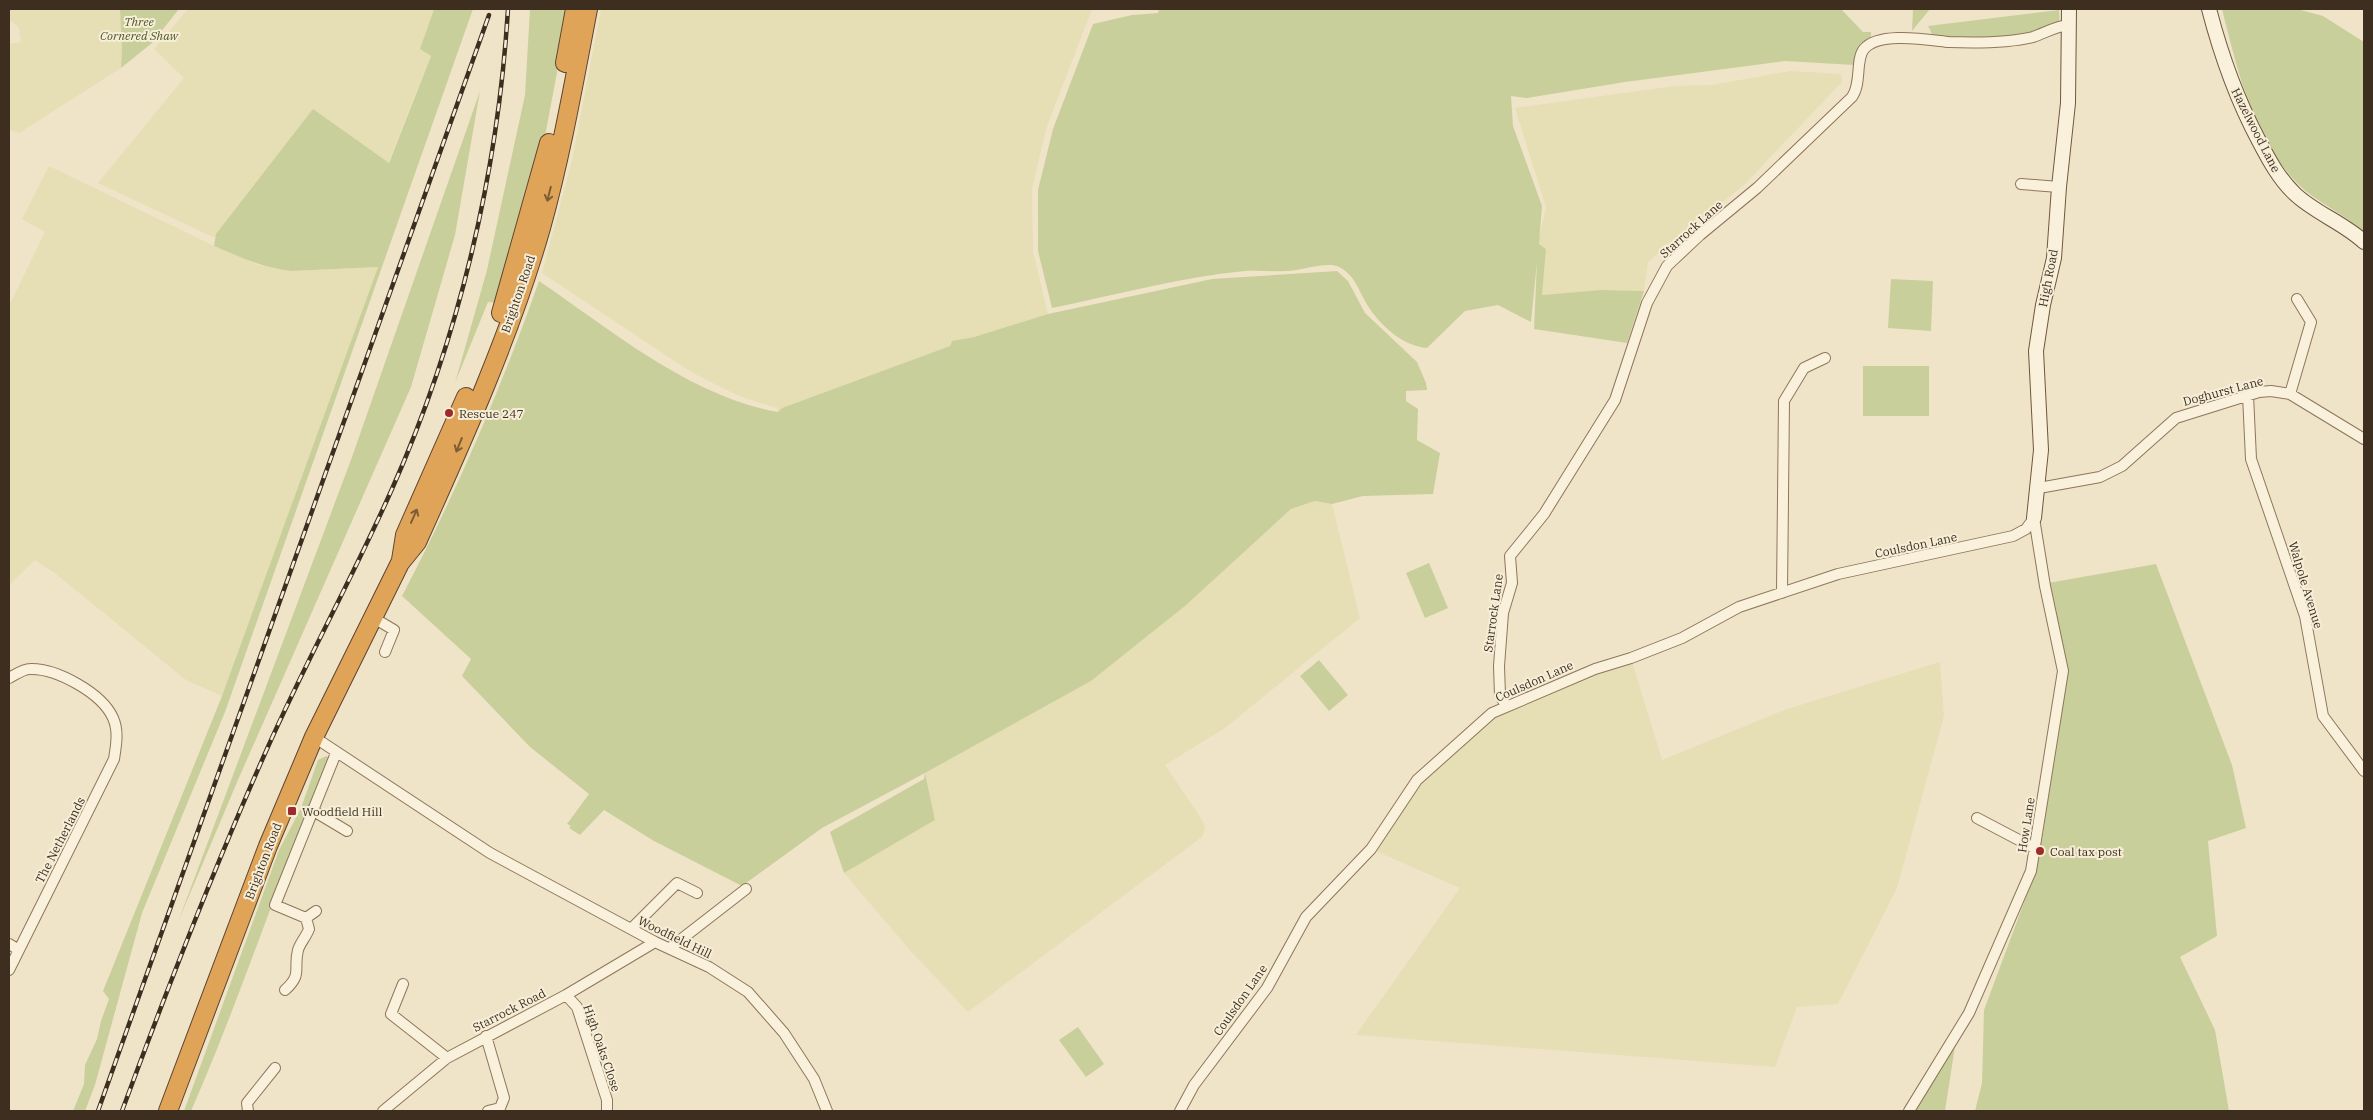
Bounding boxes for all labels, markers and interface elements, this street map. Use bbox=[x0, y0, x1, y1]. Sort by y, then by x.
park label: Three Cornered Shaw bbox=[100, 14, 180, 43]
street label: Hazelwood Lane bbox=[2228, 85, 2284, 175]
one-way arrow bbox=[544, 185, 554, 201]
street label: Starrock Lane bbox=[1657, 197, 1725, 261]
street label: High Road bbox=[2035, 248, 2061, 308]
street label: Brighton Road bbox=[498, 253, 538, 335]
street label: Doghurst Lane bbox=[2181, 373, 2265, 409]
place label: Rescue 247 bbox=[459, 406, 524, 421]
marker: Rescue 247 bbox=[443, 407, 455, 419]
one-way arrow bbox=[454, 437, 464, 452]
one-way arrow bbox=[409, 509, 419, 524]
street label: Coulsdon Lane bbox=[1874, 529, 1958, 561]
street label: Walpole Avenue bbox=[2286, 540, 2326, 630]
street label: Starrock Lane bbox=[1480, 573, 1506, 653]
street label: Coulsdon Lane bbox=[1493, 657, 1575, 705]
street label: The Netherlands bbox=[32, 794, 88, 886]
street label: How Lane bbox=[2014, 796, 2038, 854]
place label: Woodfield Hill bbox=[302, 804, 383, 819]
marker: Woodfield Hill bbox=[286, 805, 298, 817]
street label: Brighton Road bbox=[241, 820, 285, 902]
place label: Coal tax post bbox=[2050, 844, 2122, 859]
marker: Coal tax post bbox=[2034, 845, 2046, 857]
street label: Woodfield Hill bbox=[636, 913, 715, 962]
street label: Coulsdon Lane bbox=[1210, 961, 1270, 1039]
street label: Starrock Road bbox=[470, 985, 548, 1035]
street label: High Oaks Close bbox=[580, 1002, 624, 1094]

